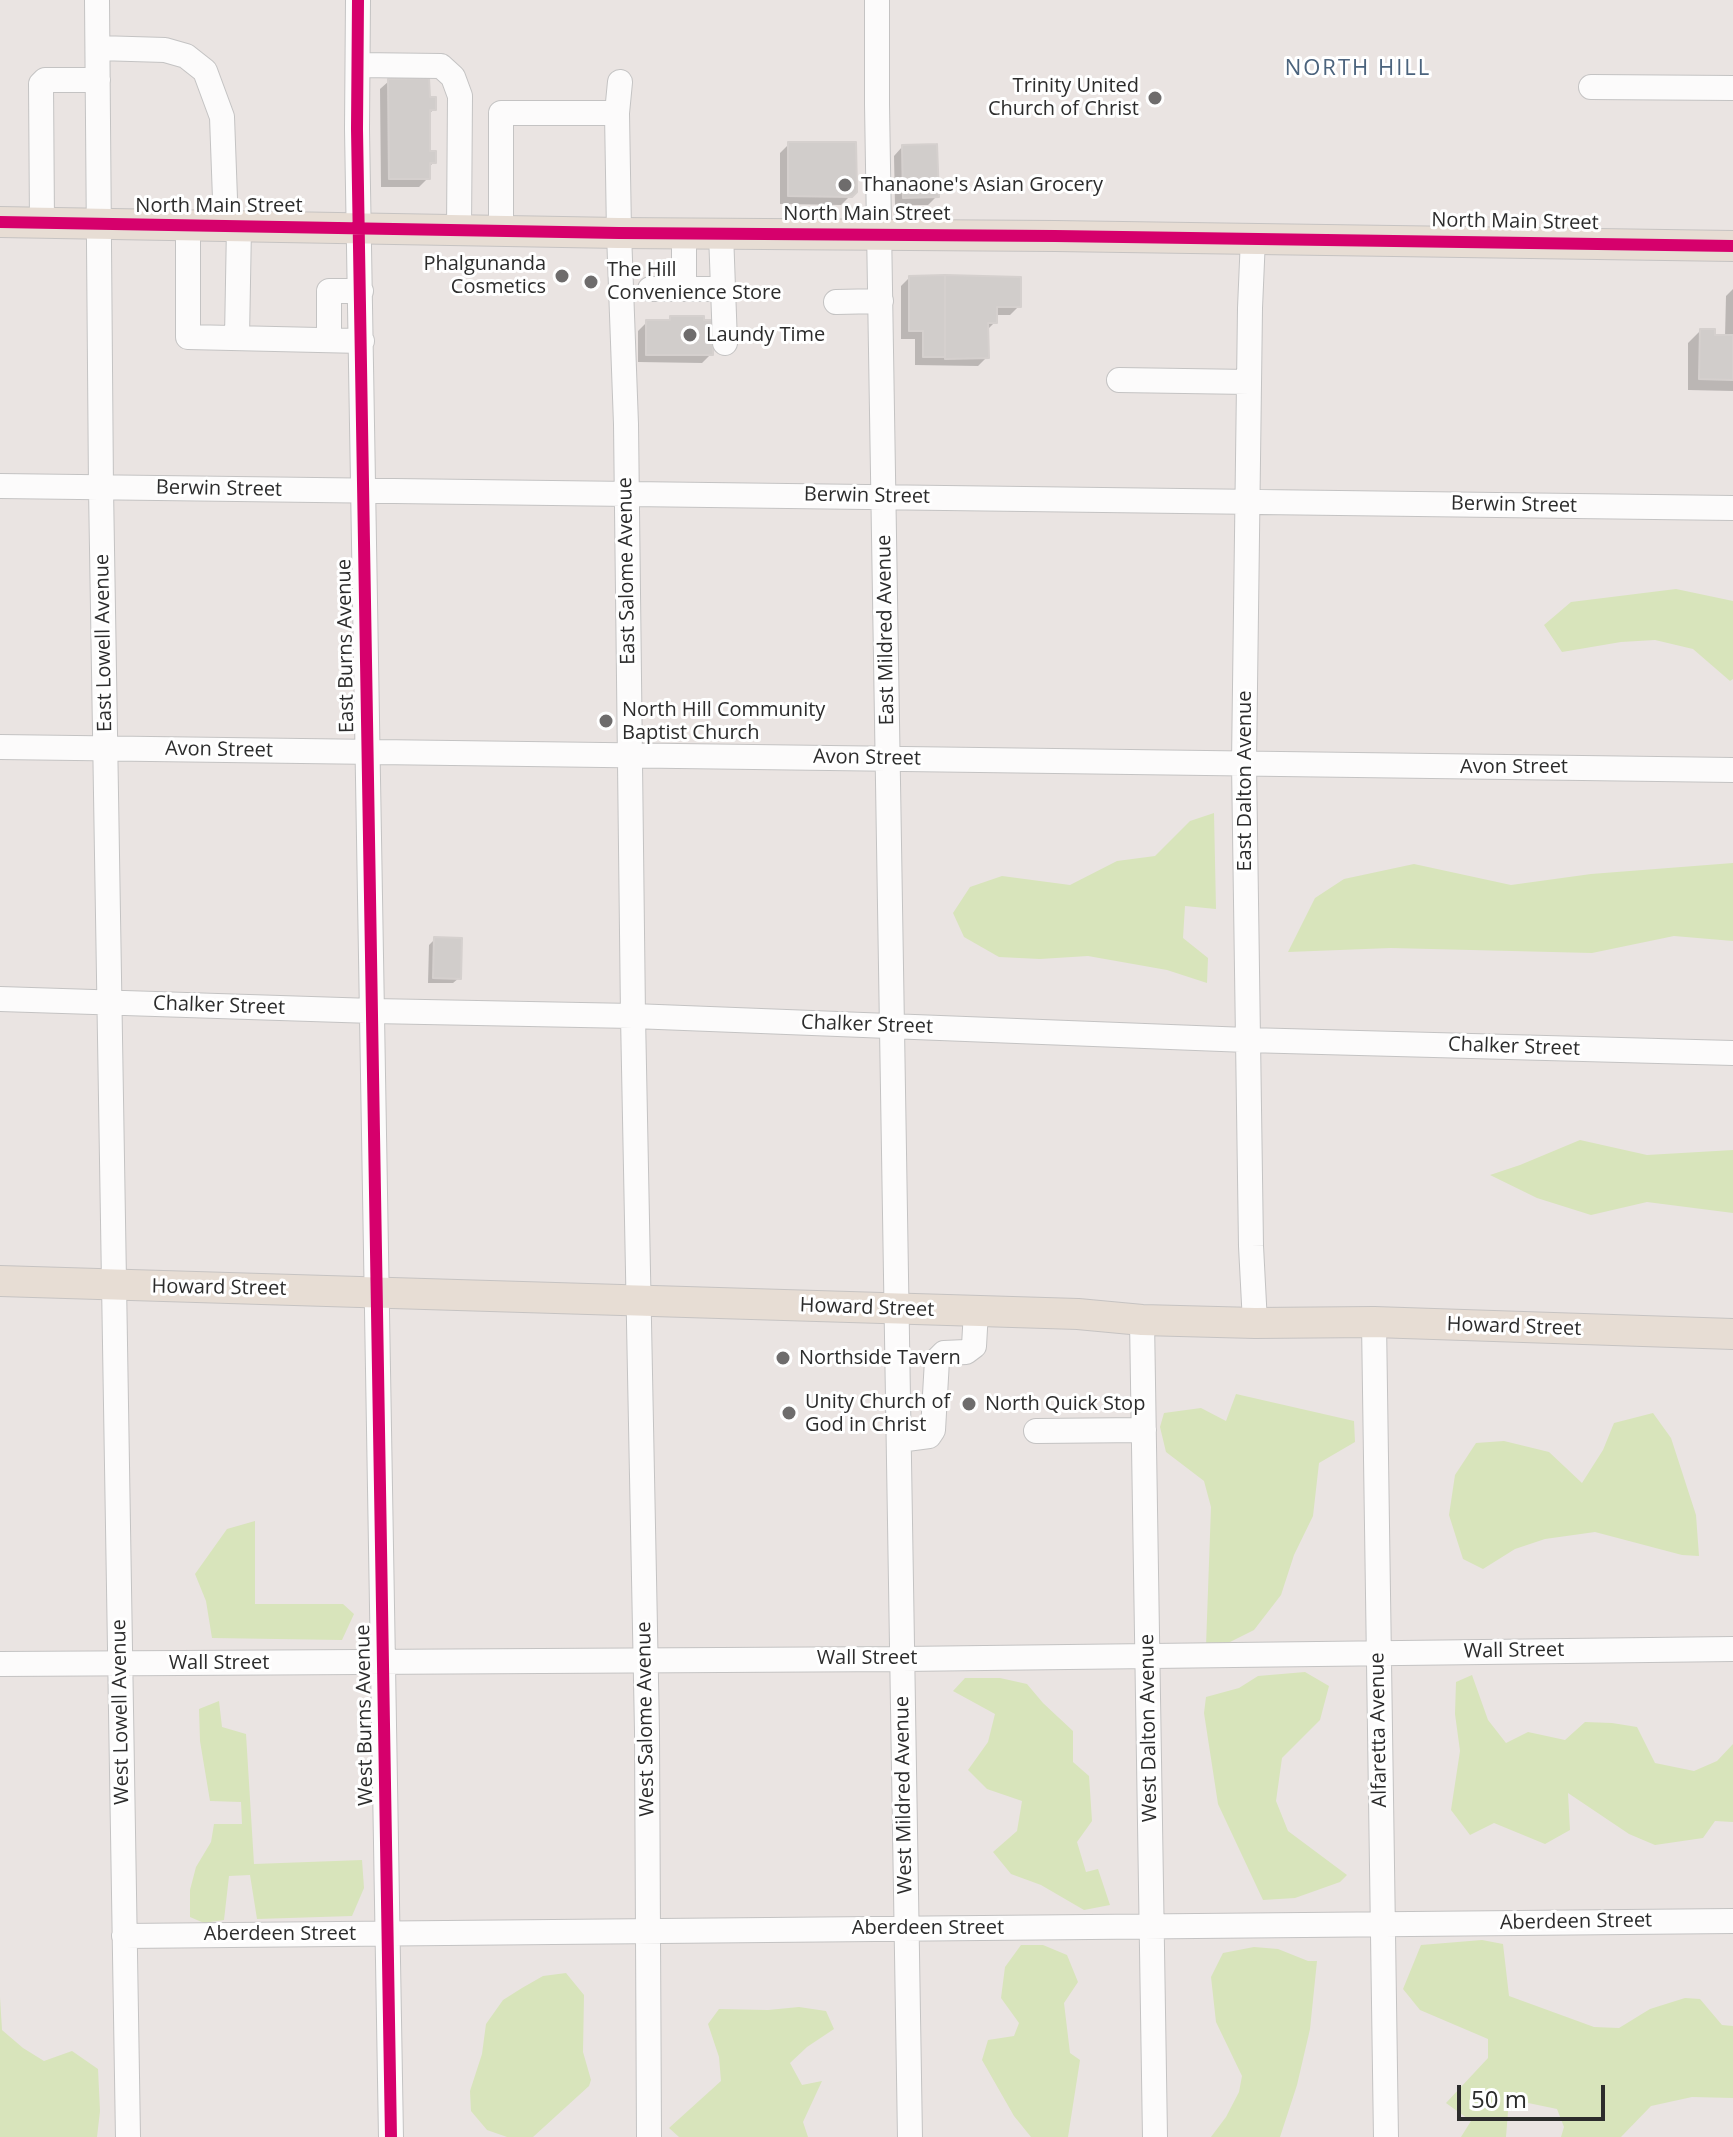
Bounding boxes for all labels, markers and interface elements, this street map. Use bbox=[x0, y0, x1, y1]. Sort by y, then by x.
district label: NORTH HILL bbox=[1285, 56, 1431, 82]
place label: Trinity United Church of Christ bbox=[988, 74, 1139, 121]
marker: Trinity United Church of Christ bbox=[1146, 89, 1164, 107]
place label: Thanaone's Asian Grocery bbox=[861, 173, 1103, 197]
marker: Thanaone's Asian Grocery bbox=[836, 176, 854, 194]
street label: North Main Street bbox=[135, 194, 303, 218]
street label: North Main Street bbox=[783, 202, 951, 226]
street label: North Main Street bbox=[1431, 209, 1599, 235]
place label: Phalgunanda Cosmetics bbox=[423, 252, 546, 299]
place label: The Hill Convenience Store bbox=[607, 258, 781, 305]
marker: Phalgunanda Cosmetics bbox=[553, 267, 571, 285]
marker: The Hill Convenience Store bbox=[582, 273, 600, 291]
place label: Laundy Time bbox=[706, 323, 825, 347]
marker: Laundy Time bbox=[681, 326, 699, 344]
street label: Berwin Street bbox=[156, 476, 282, 502]
street label: East Salome Avenue bbox=[613, 477, 641, 665]
street label: Berwin Street bbox=[804, 483, 930, 509]
street label: Berwin Street bbox=[1451, 492, 1577, 518]
street label: East Mildred Avenue bbox=[872, 534, 900, 726]
street label: East Lowell Avenue bbox=[90, 554, 118, 732]
street label: East Burns Avenue bbox=[332, 559, 360, 733]
street label: East Dalton Avenue bbox=[1233, 690, 1257, 872]
place label: North Hill Community Baptist Church bbox=[622, 698, 825, 745]
marker: North Hill Community Baptist Church bbox=[597, 712, 615, 730]
street label: Avon Street bbox=[165, 737, 273, 763]
street label: Avon Street bbox=[813, 745, 921, 771]
street label: Avon Street bbox=[1460, 755, 1568, 779]
street label: Chalker Street bbox=[153, 992, 285, 1020]
street label: Chalker Street bbox=[801, 1011, 933, 1039]
street label: Chalker Street bbox=[1448, 1033, 1580, 1061]
street label: Howard Street bbox=[151, 1275, 287, 1301]
street label: Howard Street bbox=[799, 1294, 935, 1322]
street label: Howard Street bbox=[1446, 1313, 1582, 1341]
place label: Northside Tavern bbox=[799, 1346, 961, 1370]
marker: Northside Tavern bbox=[774, 1349, 792, 1367]
place label: Unity Church of God in Christ bbox=[805, 1390, 950, 1437]
place label: North Quick Stop bbox=[985, 1392, 1145, 1416]
marker: North Quick Stop bbox=[960, 1395, 978, 1413]
marker: Unity Church of God in Christ bbox=[780, 1404, 798, 1422]
street label: West Lowell Avenue bbox=[107, 1619, 135, 1805]
street label: West Salome Avenue bbox=[632, 1621, 660, 1817]
street label: West Burns Avenue bbox=[351, 1624, 379, 1806]
street label: West Dalton Avenue bbox=[1135, 1634, 1163, 1822]
street label: Wall Street bbox=[1463, 1638, 1565, 1664]
street label: Wall Street bbox=[817, 1646, 917, 1670]
street label: Wall Street bbox=[169, 1651, 269, 1675]
street label: Alfaretta Avenue bbox=[1366, 1652, 1392, 1808]
street label: West Mildred Avenue bbox=[890, 1696, 918, 1894]
street label: Aberdeen Street bbox=[1500, 1909, 1652, 1935]
street label: Aberdeen Street bbox=[852, 1916, 1004, 1940]
street label: Aberdeen Street bbox=[204, 1922, 356, 1946]
scale bar bbox=[1461, 2069, 1609, 2119]
text: 50 m bbox=[1471, 2082, 1527, 2115]

